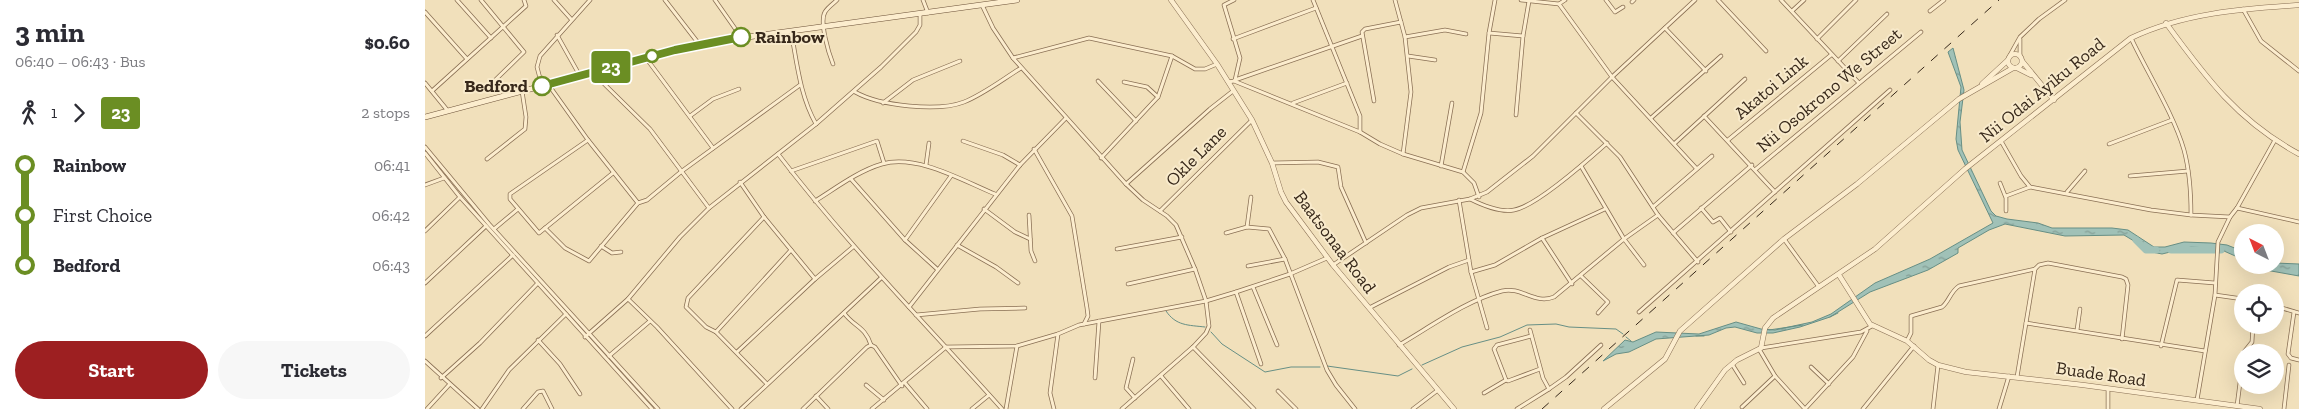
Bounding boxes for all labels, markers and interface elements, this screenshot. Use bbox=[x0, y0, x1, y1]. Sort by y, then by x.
text: 3 min bbox=[15, 16, 85, 49]
street label: Nii Osokrono We Street bbox=[1752, 23, 1906, 157]
place label: Rainbow bbox=[755, 26, 825, 48]
marker: Rainbow bbox=[731, 27, 751, 47]
text: $0.60 bbox=[365, 31, 410, 54]
street label: Nii Odai Ayiku Road bbox=[1975, 33, 2109, 147]
unlabelled marker bbox=[645, 49, 659, 63]
street label: Akatoi Link bbox=[1730, 49, 1813, 124]
line badge: 23 bbox=[589, 51, 633, 83]
text: 06:40 – 06:43 · Bus bbox=[15, 52, 146, 71]
text: 23 bbox=[601, 56, 621, 78]
place label: Bedford bbox=[464, 75, 529, 97]
marker: Bedford bbox=[532, 76, 552, 96]
icon: walk bbox=[15, 99, 43, 127]
icon: forward bbox=[65, 99, 93, 127]
text: 23 bbox=[111, 102, 130, 124]
text: 1 bbox=[51, 103, 57, 122]
text: 2 stops bbox=[361, 103, 410, 122]
street label: Okle Lane bbox=[1161, 121, 1231, 191]
text: Rainbow bbox=[53, 154, 126, 177]
text: 06:41 bbox=[374, 156, 410, 175]
street label: Baatsonaa Road bbox=[1289, 186, 1381, 298]
text: First Choice bbox=[53, 204, 152, 227]
text: 06:42 bbox=[372, 206, 410, 225]
north arrow bbox=[2234, 224, 2284, 274]
map controls bbox=[2234, 224, 2284, 394]
text: Bedford bbox=[53, 254, 120, 277]
text: 06:43 bbox=[372, 256, 410, 275]
button: locate bbox=[2234, 284, 2284, 334]
button: Start bbox=[15, 341, 208, 399]
button: Tickets bbox=[218, 341, 410, 399]
button: layers bbox=[2234, 344, 2284, 394]
street label: Buade Road bbox=[2055, 357, 2148, 391]

